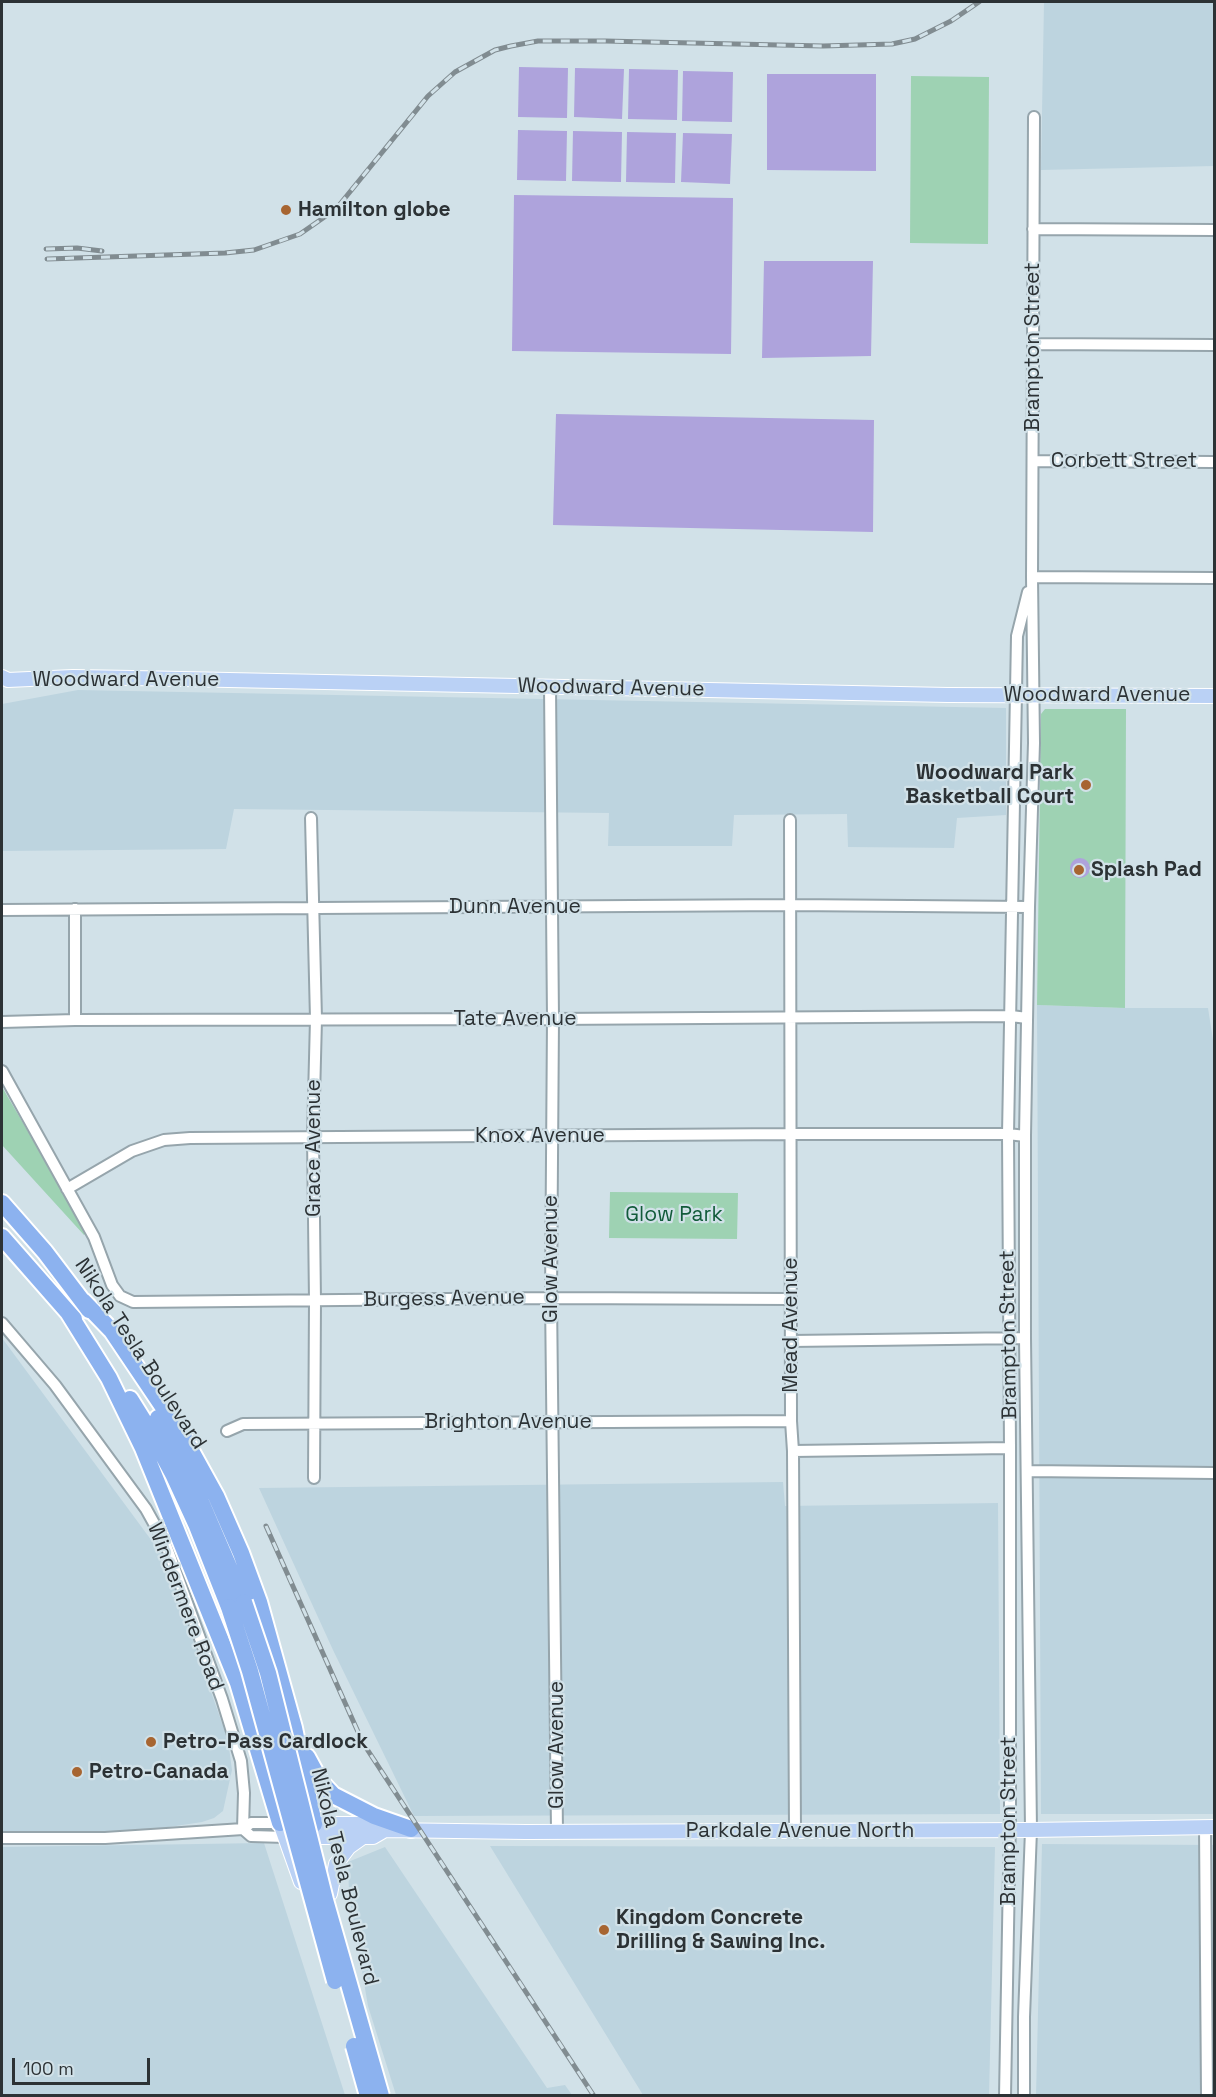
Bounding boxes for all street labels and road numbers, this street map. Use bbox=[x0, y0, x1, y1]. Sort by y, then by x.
street label: Brampton Street bbox=[1020, 262, 1046, 432]
street label: Corbett Street bbox=[1051, 448, 1197, 474]
street label: Woodward Avenue bbox=[33, 667, 219, 693]
street label: Woodward Avenue bbox=[517, 674, 705, 702]
street label: Woodward Avenue bbox=[1004, 682, 1190, 708]
street label: Dunn Avenue bbox=[449, 894, 581, 920]
street label: Tate Avenue bbox=[453, 1006, 577, 1032]
street label: Grace Avenue bbox=[301, 1079, 327, 1217]
street label: Knox Avenue bbox=[475, 1123, 605, 1149]
street label: Glow Avenue bbox=[538, 1195, 564, 1323]
street label: Brampton Street bbox=[995, 1250, 1023, 1420]
street label: Nikola Tesla Boulevard bbox=[69, 1254, 211, 1454]
street label: Mead Avenue bbox=[778, 1257, 804, 1393]
street label: Burgess Avenue bbox=[363, 1285, 525, 1313]
street label: Brighton Avenue bbox=[424, 1409, 592, 1435]
street label: Windermere Road bbox=[141, 1520, 229, 1694]
street label: Glow Avenue bbox=[544, 1681, 570, 1809]
street label: Brampton Street bbox=[996, 1736, 1022, 1906]
street label: Nikola Tesla Boulevard bbox=[305, 1766, 383, 1988]
street label: Parkdale Avenue North bbox=[686, 1818, 914, 1844]

